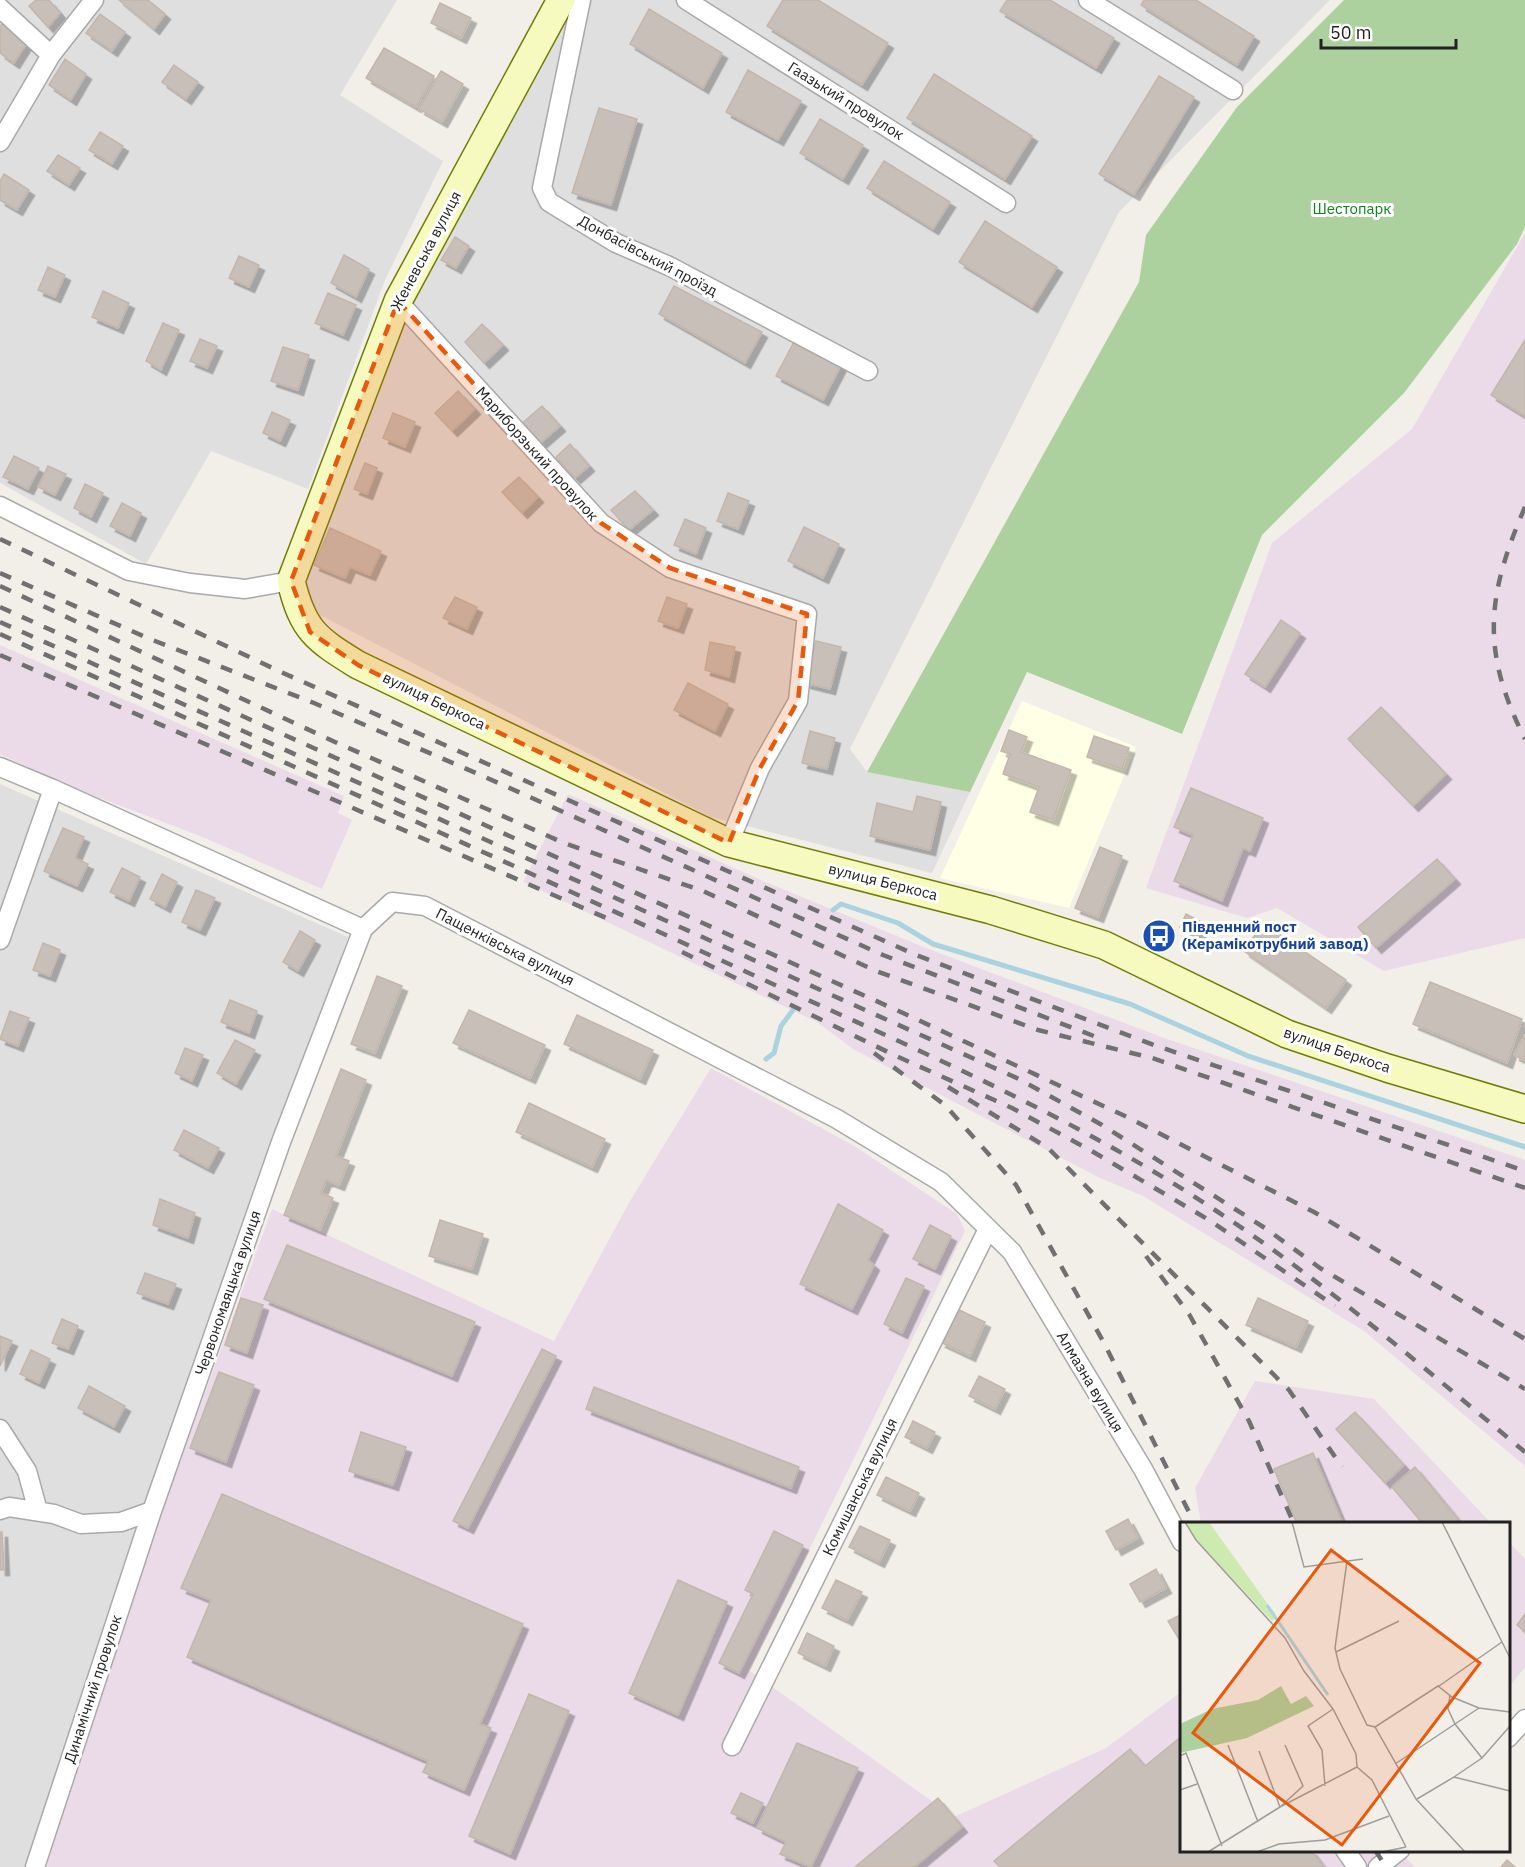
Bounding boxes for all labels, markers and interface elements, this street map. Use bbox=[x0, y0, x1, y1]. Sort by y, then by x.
scale bar bbox=[1321, 12, 1456, 50]
text: 50 m bbox=[1330, 21, 1372, 44]
street label: Гаазький провулок bbox=[785, 57, 908, 144]
street label: Женевська вулиця bbox=[386, 188, 465, 314]
park label: Шестопарк bbox=[1312, 199, 1392, 218]
street label: Донбасівський проїзд bbox=[575, 211, 721, 300]
street label: Мариборзький провулок bbox=[472, 383, 603, 525]
street label: вулиця Беркоса bbox=[380, 668, 489, 734]
street label: вулиця Беркоса bbox=[827, 859, 940, 904]
street label: Пащенківська вулиця bbox=[433, 903, 578, 990]
place label: Південний пост (Керамікотрубний завод) bbox=[1182, 917, 1368, 953]
bus stop icon: Південний пост (Керамікотрубний завод) bbox=[1141, 918, 1177, 954]
street label: вулиця Беркоса bbox=[1281, 1022, 1393, 1077]
street label: Червономаяцька вулиця bbox=[190, 1208, 265, 1378]
street label: Алмазна вулиця bbox=[1053, 1328, 1128, 1436]
street label: Комишанська вулиця bbox=[818, 1415, 901, 1559]
inset map bbox=[1180, 1522, 1510, 1852]
street label: Динамічний провулок bbox=[60, 1612, 126, 1766]

